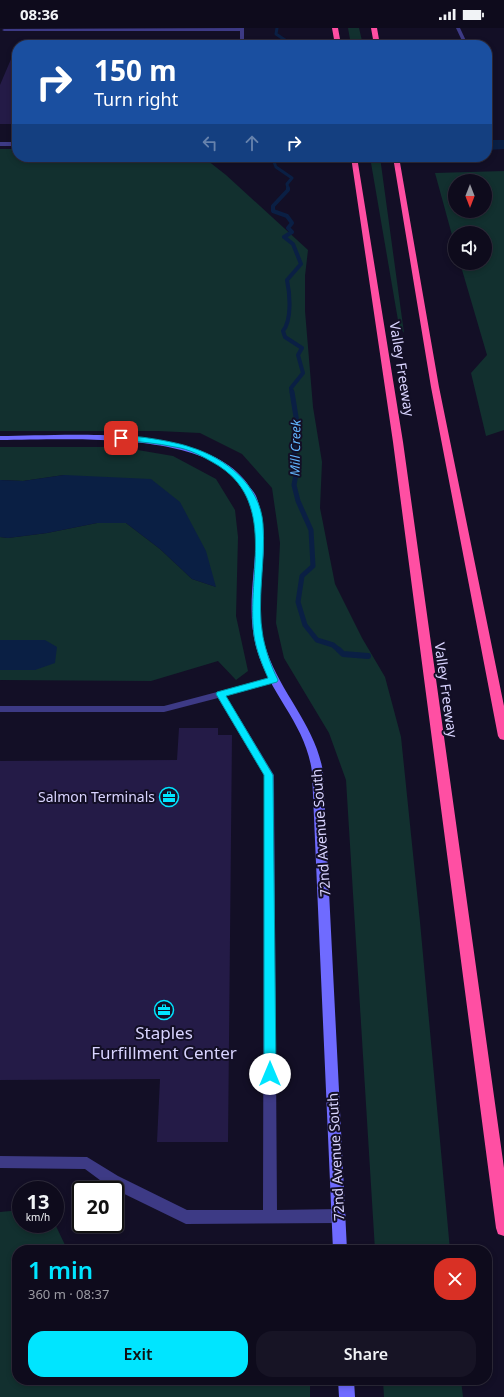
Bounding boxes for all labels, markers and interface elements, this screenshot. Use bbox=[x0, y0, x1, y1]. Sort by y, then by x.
text: 08:36 bbox=[20, 4, 59, 24]
text: 150 m bbox=[94, 51, 177, 89]
icon: right bbox=[28, 56, 80, 108]
text: Turn right bbox=[94, 87, 178, 111]
icon: left bbox=[199, 132, 221, 154]
icon: ahead bbox=[241, 132, 263, 154]
icon: right bbox=[283, 132, 305, 154]
north arrow bbox=[448, 174, 492, 218]
map controls bbox=[448, 174, 492, 270]
button: sound bbox=[448, 226, 492, 270]
street label: Valley Freeway bbox=[386, 320, 420, 419]
water label: Mill Creek bbox=[286, 419, 304, 476]
pin bbox=[104, 421, 138, 455]
icon: arrive bbox=[110, 427, 132, 449]
street label: Valley Freeway bbox=[430, 641, 463, 740]
street label: 72nd Avenue South bbox=[307, 768, 334, 898]
office icon: Salmon Terminals bbox=[158, 786, 180, 808]
place label: Salmon Terminals bbox=[38, 787, 155, 806]
office icon: Staples Furfillment Center bbox=[153, 999, 175, 1021]
place label: Staples Furfillment Center bbox=[91, 1021, 237, 1064]
position arrow bbox=[249, 1053, 291, 1095]
street label: 72nd Avenue South bbox=[323, 1092, 348, 1222]
speed limit sign: 20 bbox=[72, 1181, 124, 1233]
text: 13 bbox=[27, 1188, 49, 1215]
text: km/h bbox=[26, 1210, 50, 1224]
text: 1 min bbox=[28, 1253, 93, 1286]
button: close bbox=[434, 1258, 476, 1300]
text: 360 m · 08:37 bbox=[28, 1285, 109, 1303]
button: Exit bbox=[28, 1331, 248, 1377]
button: Share bbox=[256, 1331, 476, 1377]

